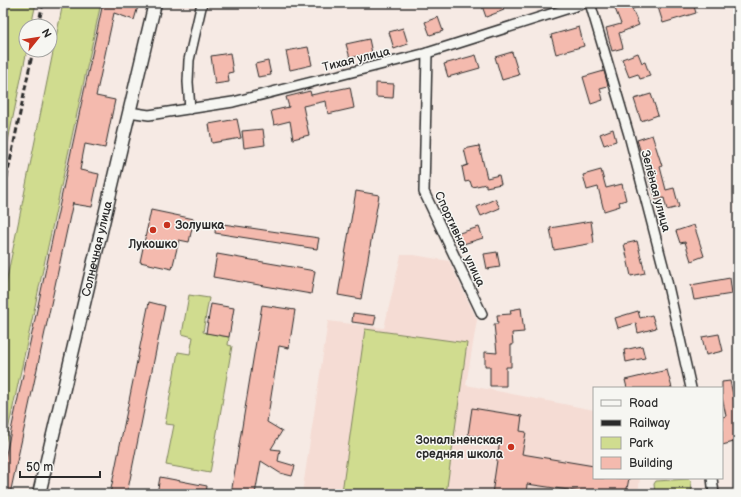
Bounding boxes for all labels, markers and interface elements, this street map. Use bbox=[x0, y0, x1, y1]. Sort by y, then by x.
north arrow bbox=[18, 18, 58, 58]
text: N bbox=[39, 26, 54, 40]
street label: Тихая улица bbox=[321, 44, 391, 75]
street label: Зелёная улица bbox=[637, 149, 674, 234]
street label: Спортивная улица bbox=[431, 189, 488, 289]
street label: Солнечная улица bbox=[79, 200, 116, 298]
place label: Золушка bbox=[175, 218, 225, 233]
marker: Золушка bbox=[162, 220, 172, 230]
marker: Лукошко bbox=[148, 225, 158, 235]
place label: Лукошко bbox=[127, 237, 178, 252]
legend bbox=[593, 387, 723, 479]
text: Road bbox=[629, 396, 658, 411]
text: Railway bbox=[629, 416, 671, 431]
place label: Зональненская средняя школа bbox=[416, 433, 504, 462]
text: Park bbox=[629, 436, 653, 451]
marker: Зональненская средняя школа bbox=[506, 442, 516, 452]
scale bar bbox=[20, 453, 100, 479]
text: Building bbox=[629, 456, 673, 471]
text: 50 m bbox=[26, 460, 53, 475]

